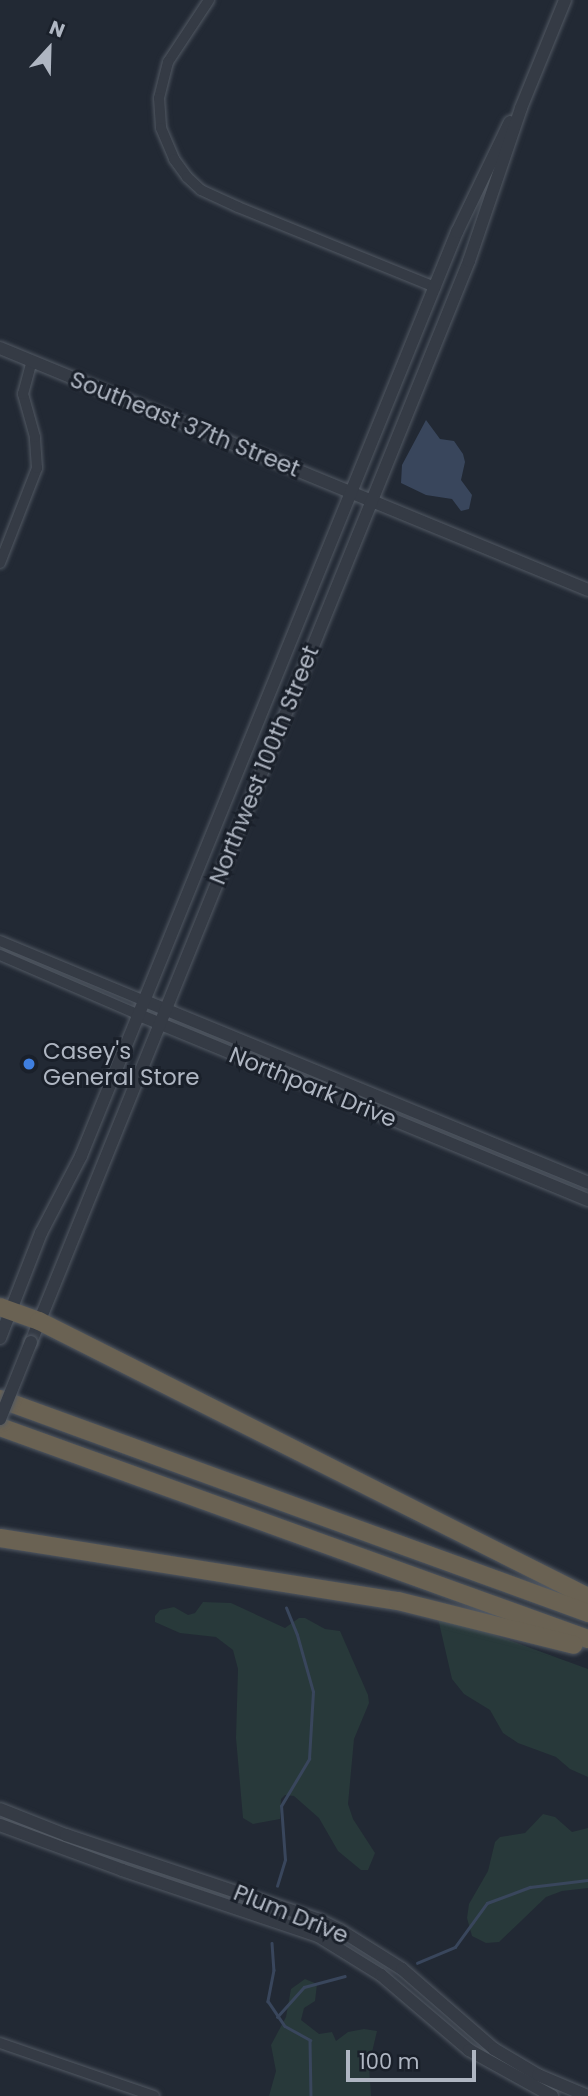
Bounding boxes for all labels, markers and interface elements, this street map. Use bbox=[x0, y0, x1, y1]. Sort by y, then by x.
north arrow bbox=[14, 14, 84, 84]
text: N bbox=[45, 14, 69, 44]
street label: Southeast 37th Street bbox=[66, 365, 304, 483]
street label: Northwest 100th Street bbox=[203, 642, 325, 888]
place label: Casey's General Store bbox=[43, 1037, 199, 1091]
street label: Northpark Drive bbox=[225, 1041, 401, 1133]
marker: Casey's General Store bbox=[21, 1056, 37, 1072]
street label: Plum Drive bbox=[230, 1879, 352, 1949]
scale bar bbox=[350, 2036, 480, 2080]
text: 100 m bbox=[359, 2047, 419, 2076]

